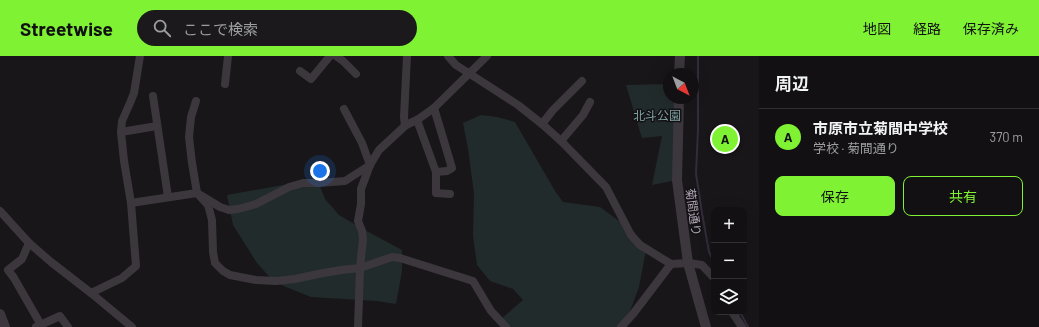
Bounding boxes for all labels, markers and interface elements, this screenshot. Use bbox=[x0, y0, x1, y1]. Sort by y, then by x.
search box bbox=[137, 10, 417, 46]
text: Streetwise bbox=[20, 17, 113, 40]
icon: search bbox=[151, 17, 173, 39]
text: ここで検索 bbox=[183, 20, 258, 38]
text: 地図 bbox=[863, 20, 891, 37]
text: 経路 bbox=[913, 20, 941, 37]
text: 保存済み bbox=[963, 20, 1019, 37]
north arrow bbox=[663, 68, 699, 104]
text: 周辺 bbox=[775, 73, 809, 93]
park label: 北斗公園 bbox=[633, 108, 681, 122]
text: 市原市立菊間中学校 bbox=[813, 119, 948, 137]
pin: A bbox=[712, 124, 738, 154]
text: A bbox=[784, 129, 792, 145]
text: 370 m bbox=[989, 129, 1023, 145]
text: 学校 · 菊間通り bbox=[813, 140, 899, 156]
your location bbox=[310, 161, 330, 181]
button: 保存 bbox=[775, 176, 895, 216]
button: 共有 bbox=[903, 176, 1023, 216]
street label: 菊間通り bbox=[684, 187, 704, 237]
map controls bbox=[711, 207, 747, 315]
button: + bbox=[711, 207, 747, 243]
button: − bbox=[711, 243, 747, 279]
button: layers bbox=[711, 279, 747, 315]

